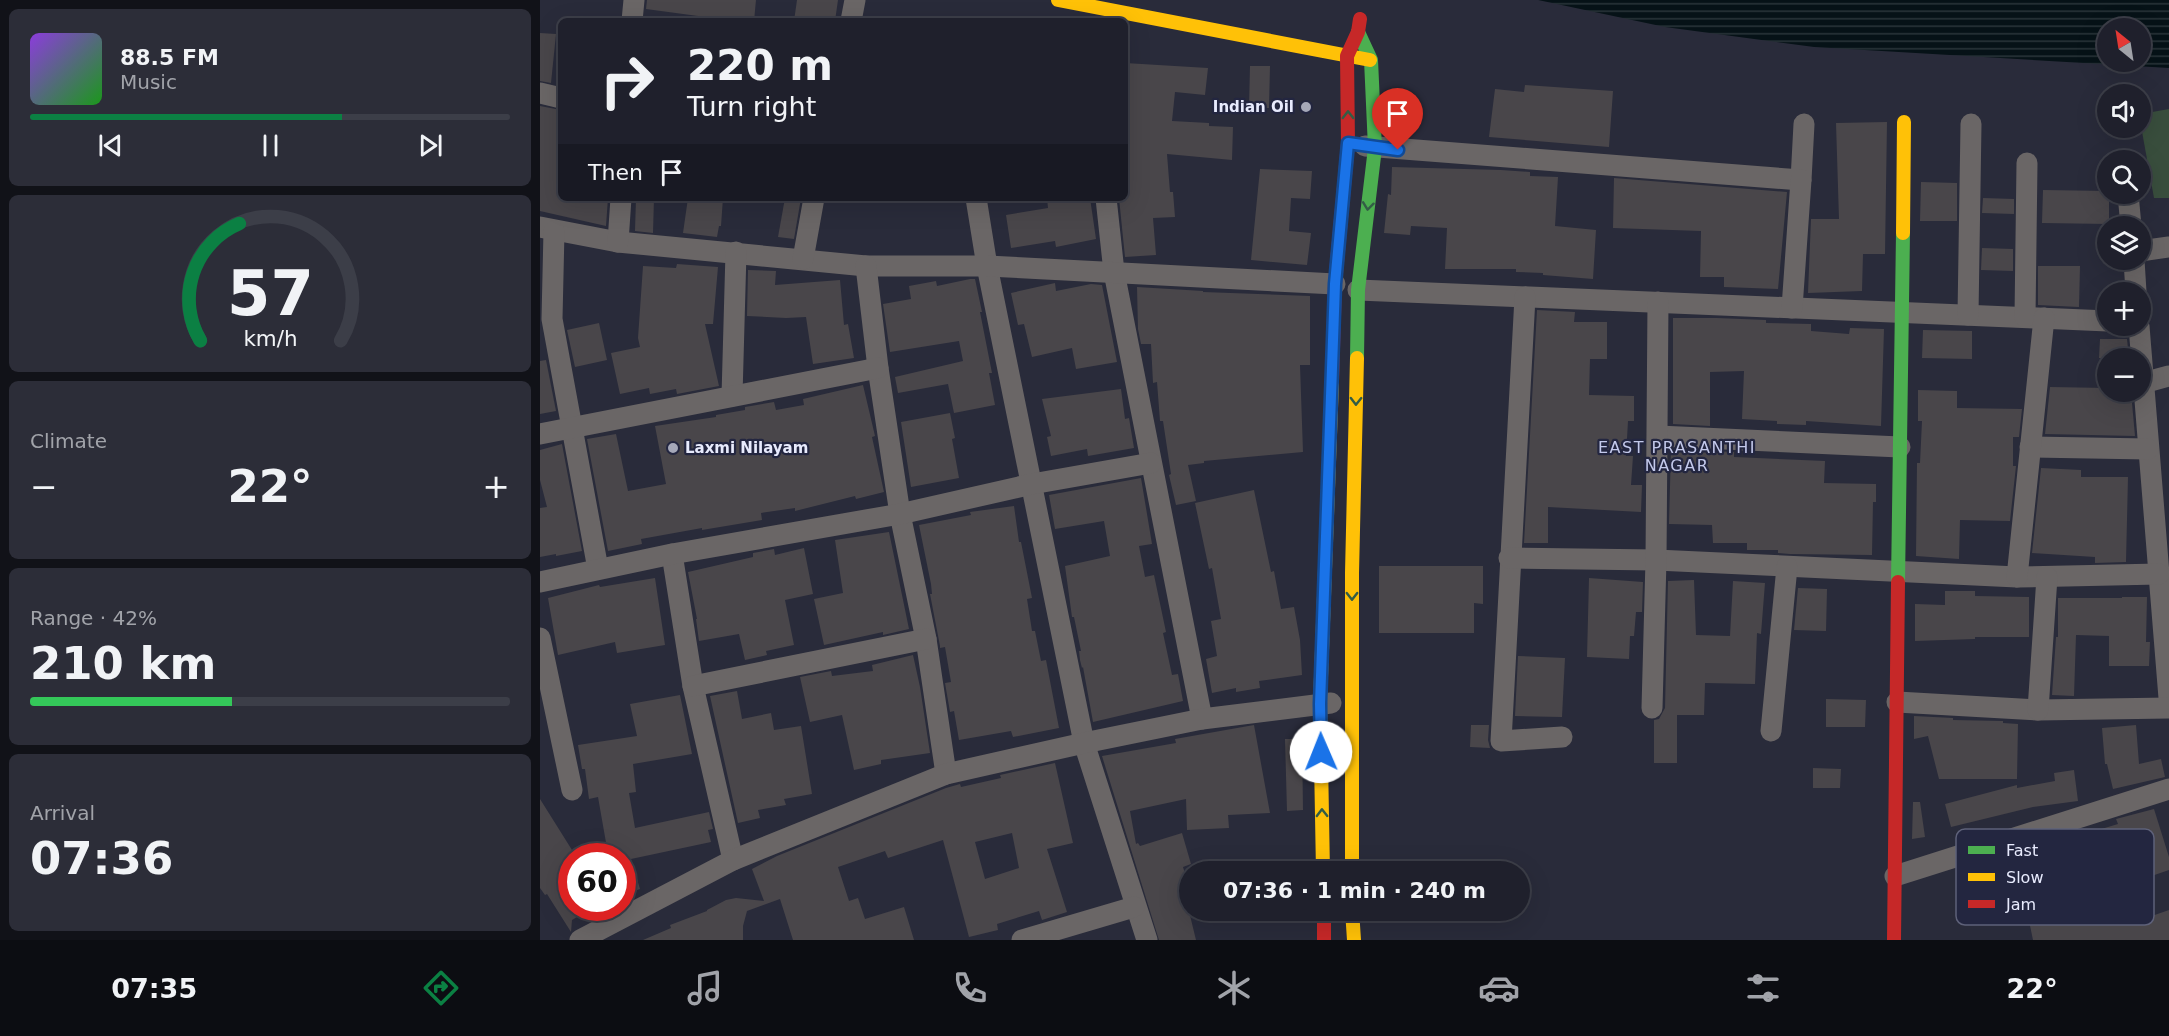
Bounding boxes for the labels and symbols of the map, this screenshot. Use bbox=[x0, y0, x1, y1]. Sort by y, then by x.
north arrow bbox=[2097, 18, 2151, 72]
pin bbox=[1372, 88, 1423, 150]
place label: Indian Oil bbox=[1213, 98, 1294, 116]
marker: Indian Oil bbox=[1299, 100, 1313, 114]
one-way arrow bbox=[1342, 110, 1354, 119]
one-way arrow bbox=[1362, 202, 1374, 211]
one-way arrow bbox=[1349, 396, 1362, 405]
district label: EAST PRASANTHI NAGAR bbox=[1598, 438, 1756, 475]
place label: Laxmi Nilayam bbox=[685, 439, 808, 457]
marker: Laxmi Nilayam bbox=[666, 441, 680, 455]
one-way arrow bbox=[1346, 591, 1358, 600]
position arrow bbox=[1289, 720, 1353, 784]
one-way arrow bbox=[1316, 809, 1328, 818]
legend bbox=[1956, 829, 2154, 925]
text: Fast bbox=[2006, 841, 2038, 860]
speed limit sign: 60 bbox=[558, 843, 636, 921]
text: Slow bbox=[2006, 868, 2043, 887]
text: Jam bbox=[2005, 895, 2036, 914]

